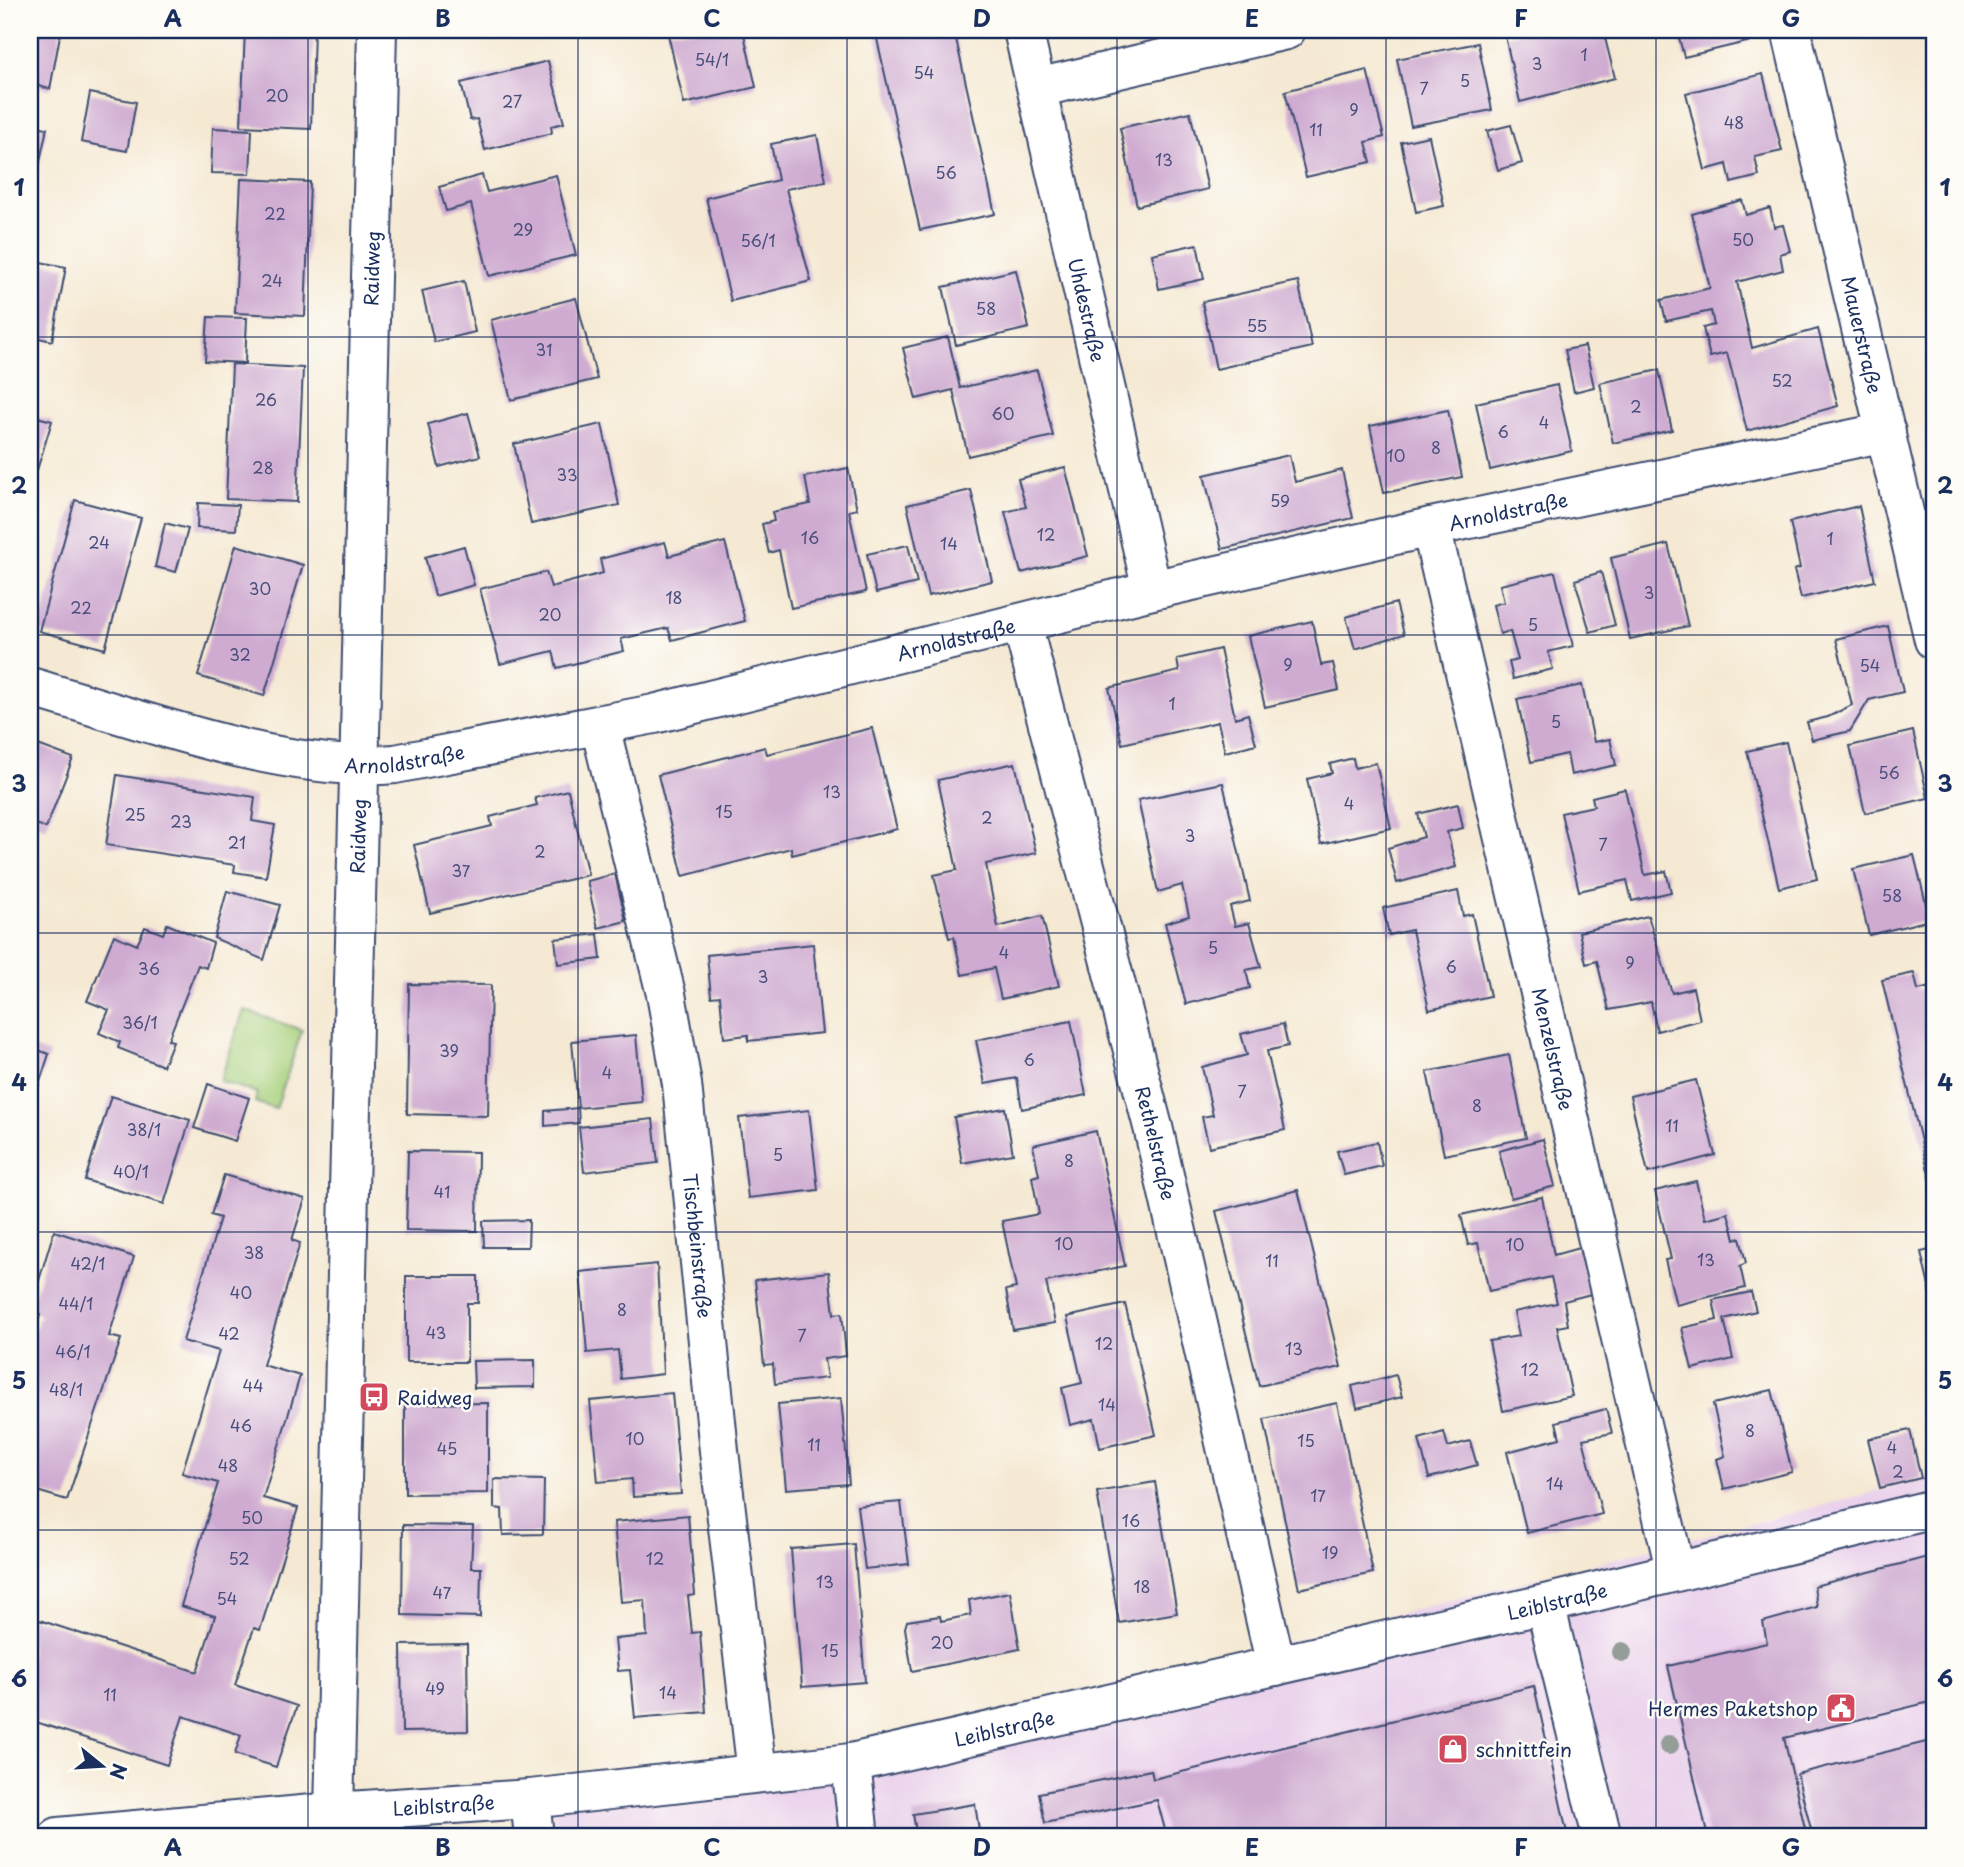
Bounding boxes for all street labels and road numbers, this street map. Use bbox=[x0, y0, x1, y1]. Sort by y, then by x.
street label: Raidweg bbox=[356, 230, 386, 307]
street label: Uhdestraße bbox=[1062, 255, 1113, 364]
street label: Mauerstraße bbox=[1835, 273, 1890, 396]
street label: Arnoldstraße bbox=[1446, 485, 1570, 537]
street label: Arnoldstraße bbox=[894, 611, 1018, 667]
street label: Arnoldstraße bbox=[344, 737, 467, 779]
street label: Raidweg bbox=[343, 798, 372, 874]
street label: Menzelstraße bbox=[1525, 985, 1581, 1113]
street label: Rethelstraße bbox=[1129, 1083, 1183, 1203]
street label: Tischbeinstraße bbox=[677, 1172, 720, 1320]
street label: Leiblstraße bbox=[1504, 1575, 1610, 1626]
street label: Leiblstraße bbox=[952, 1703, 1057, 1753]
street label: Leiblstraße bbox=[392, 1787, 495, 1822]

